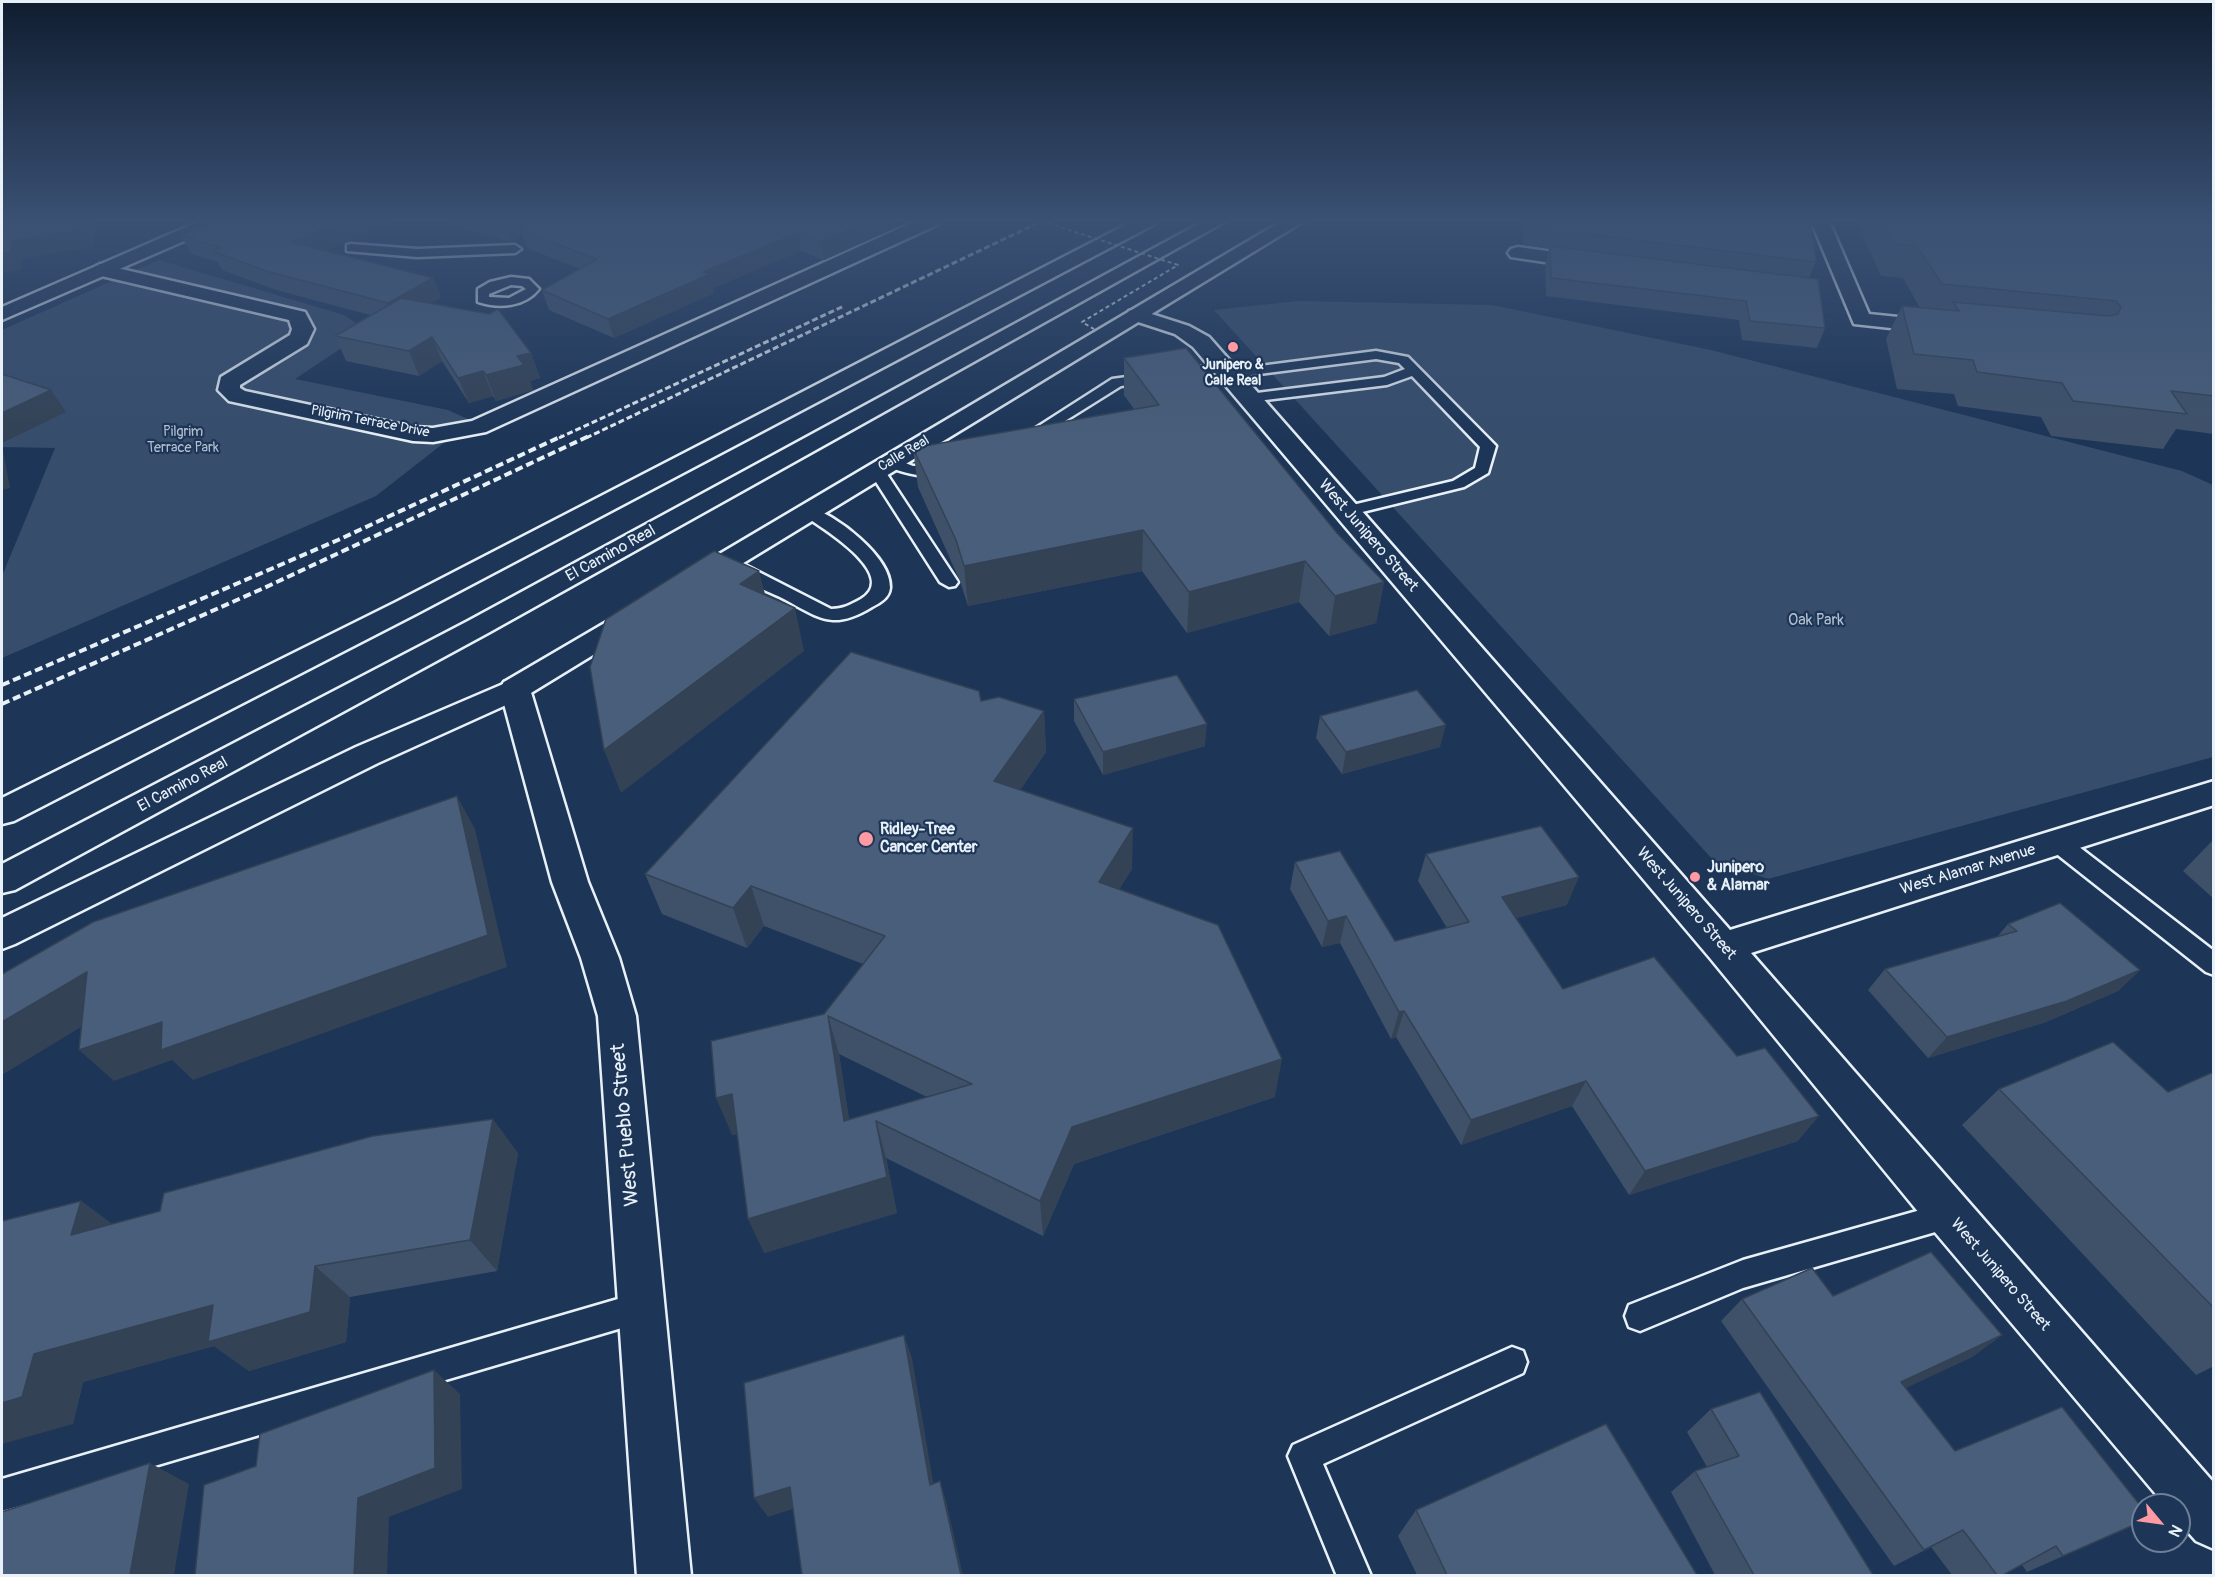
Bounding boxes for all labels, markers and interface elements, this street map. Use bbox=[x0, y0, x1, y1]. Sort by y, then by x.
marker: Junipero & Calle Real bbox=[1226, 340, 1240, 354]
place label: Junipero & Calle Real bbox=[1202, 357, 1264, 390]
street label: Pilgrim Terrace Drive bbox=[309, 402, 431, 442]
park label: Pilgrim Terrace Park bbox=[147, 424, 219, 456]
street label: Calle Real bbox=[875, 432, 933, 476]
street label: West Junipero Street bbox=[1314, 476, 1422, 596]
street label: El Camino Real bbox=[563, 521, 659, 587]
park label: Oak Park bbox=[1788, 611, 1844, 631]
street label: El Camino Real bbox=[135, 753, 231, 817]
place label: Ridley-Tree Cancer Center bbox=[880, 820, 977, 858]
marker: Ridley-Tree Cancer Center bbox=[857, 830, 875, 848]
street label: West Alamar Avenue bbox=[1898, 840, 2038, 900]
street label: West Junipero Street bbox=[1632, 844, 1740, 964]
place label: Junipero & Alamar bbox=[1707, 858, 1769, 896]
marker: Junipero & Alamar bbox=[1688, 870, 1702, 884]
street label: West Pueblo Street bbox=[607, 1043, 645, 1207]
street label: West Junipero Street bbox=[1946, 1215, 2054, 1335]
north arrow bbox=[2131, 1493, 2191, 1553]
text: N bbox=[2164, 1521, 2186, 1540]

